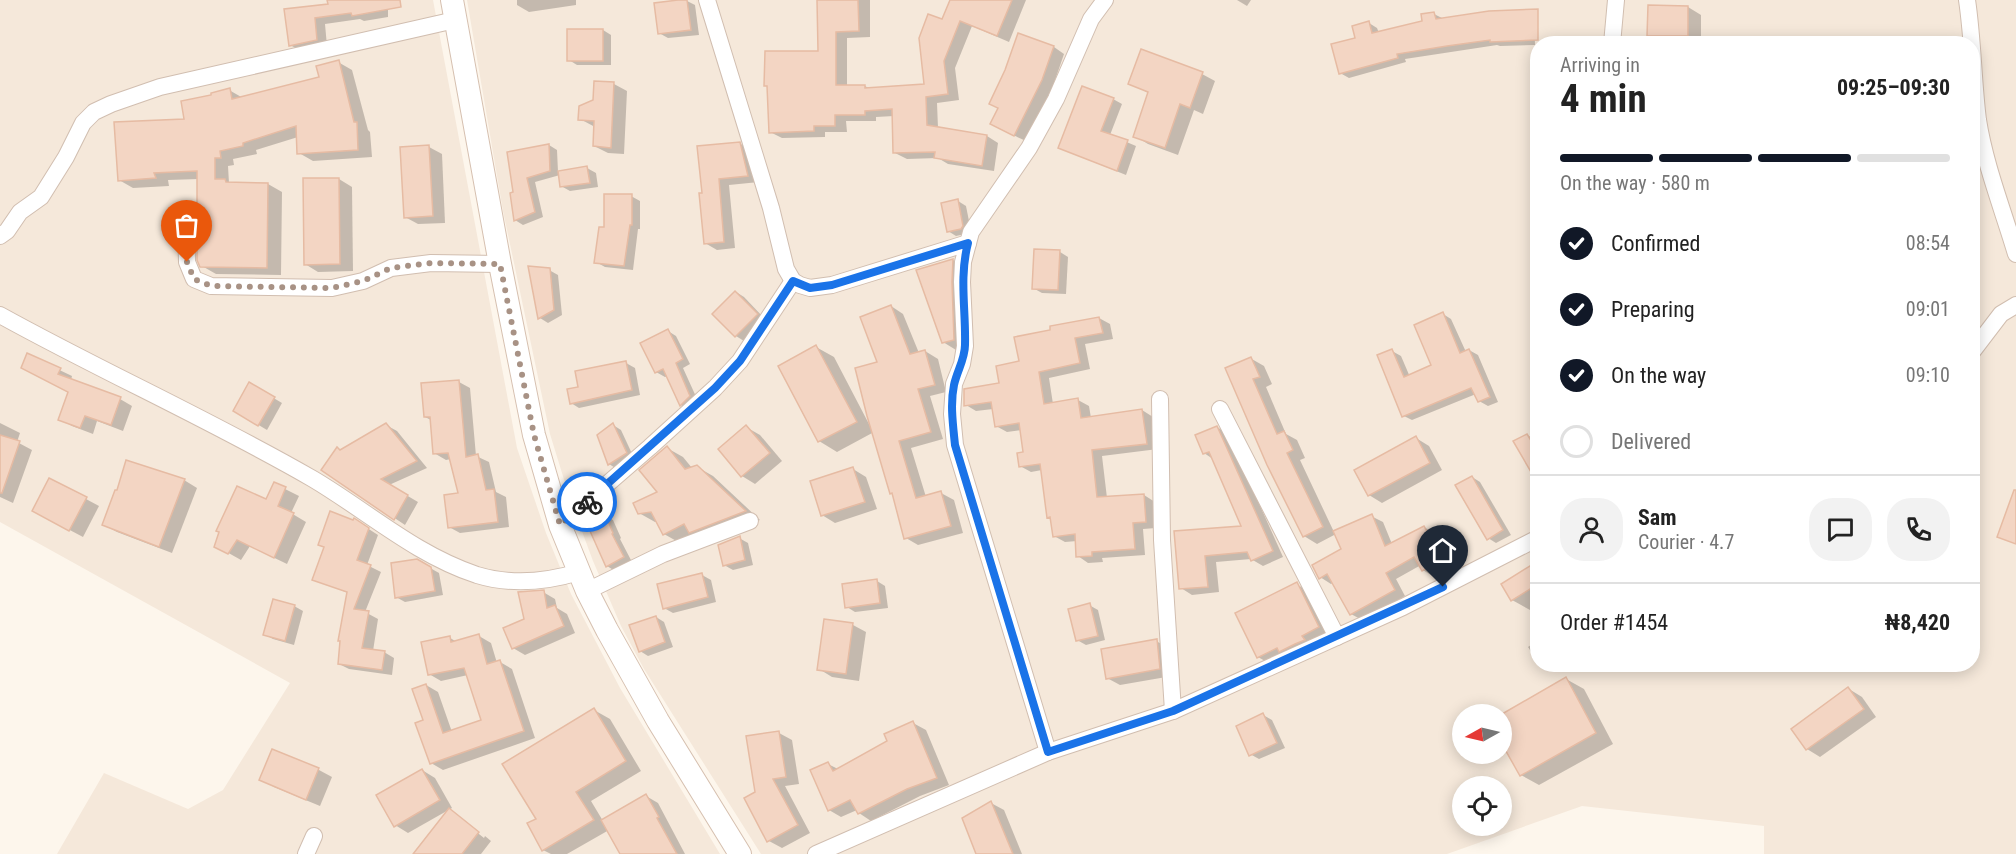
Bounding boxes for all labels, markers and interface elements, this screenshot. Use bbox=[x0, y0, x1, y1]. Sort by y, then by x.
text: Arriving in bbox=[1560, 53, 1640, 77]
text: 09:25–09:30 bbox=[1837, 75, 1950, 100]
text: 4 min bbox=[1560, 76, 1647, 122]
text: On the way · 580 m bbox=[1560, 171, 1710, 195]
pin bbox=[161, 200, 212, 262]
icon: bag bbox=[170, 209, 203, 242]
icon: check bbox=[1560, 227, 1593, 260]
text: Confirmed bbox=[1611, 231, 1700, 256]
text: 08:54 bbox=[1906, 231, 1950, 255]
icon: check bbox=[1560, 293, 1593, 326]
text: Preparing bbox=[1611, 297, 1695, 322]
text: 09:01 bbox=[1906, 297, 1950, 321]
icon: check bbox=[1560, 359, 1593, 392]
text: On the way bbox=[1611, 363, 1706, 388]
text: 09:10 bbox=[1906, 363, 1950, 387]
text: Delivered bbox=[1611, 429, 1691, 454]
courier bbox=[557, 472, 617, 532]
icon: bike bbox=[571, 486, 604, 519]
button: person bbox=[1560, 498, 1623, 561]
button: chat bbox=[1809, 498, 1872, 561]
button: phone bbox=[1887, 498, 1950, 561]
text: Sam bbox=[1638, 505, 1677, 530]
pin bbox=[1417, 525, 1468, 587]
text: Courier · 4.7 bbox=[1638, 530, 1734, 554]
icon: home bbox=[1426, 534, 1459, 567]
text: Order #1454 bbox=[1560, 610, 1668, 635]
text: ₦8,420 bbox=[1884, 610, 1950, 635]
north arrow bbox=[1452, 704, 1512, 764]
map controls bbox=[1452, 704, 1512, 836]
button: locate bbox=[1452, 776, 1512, 836]

